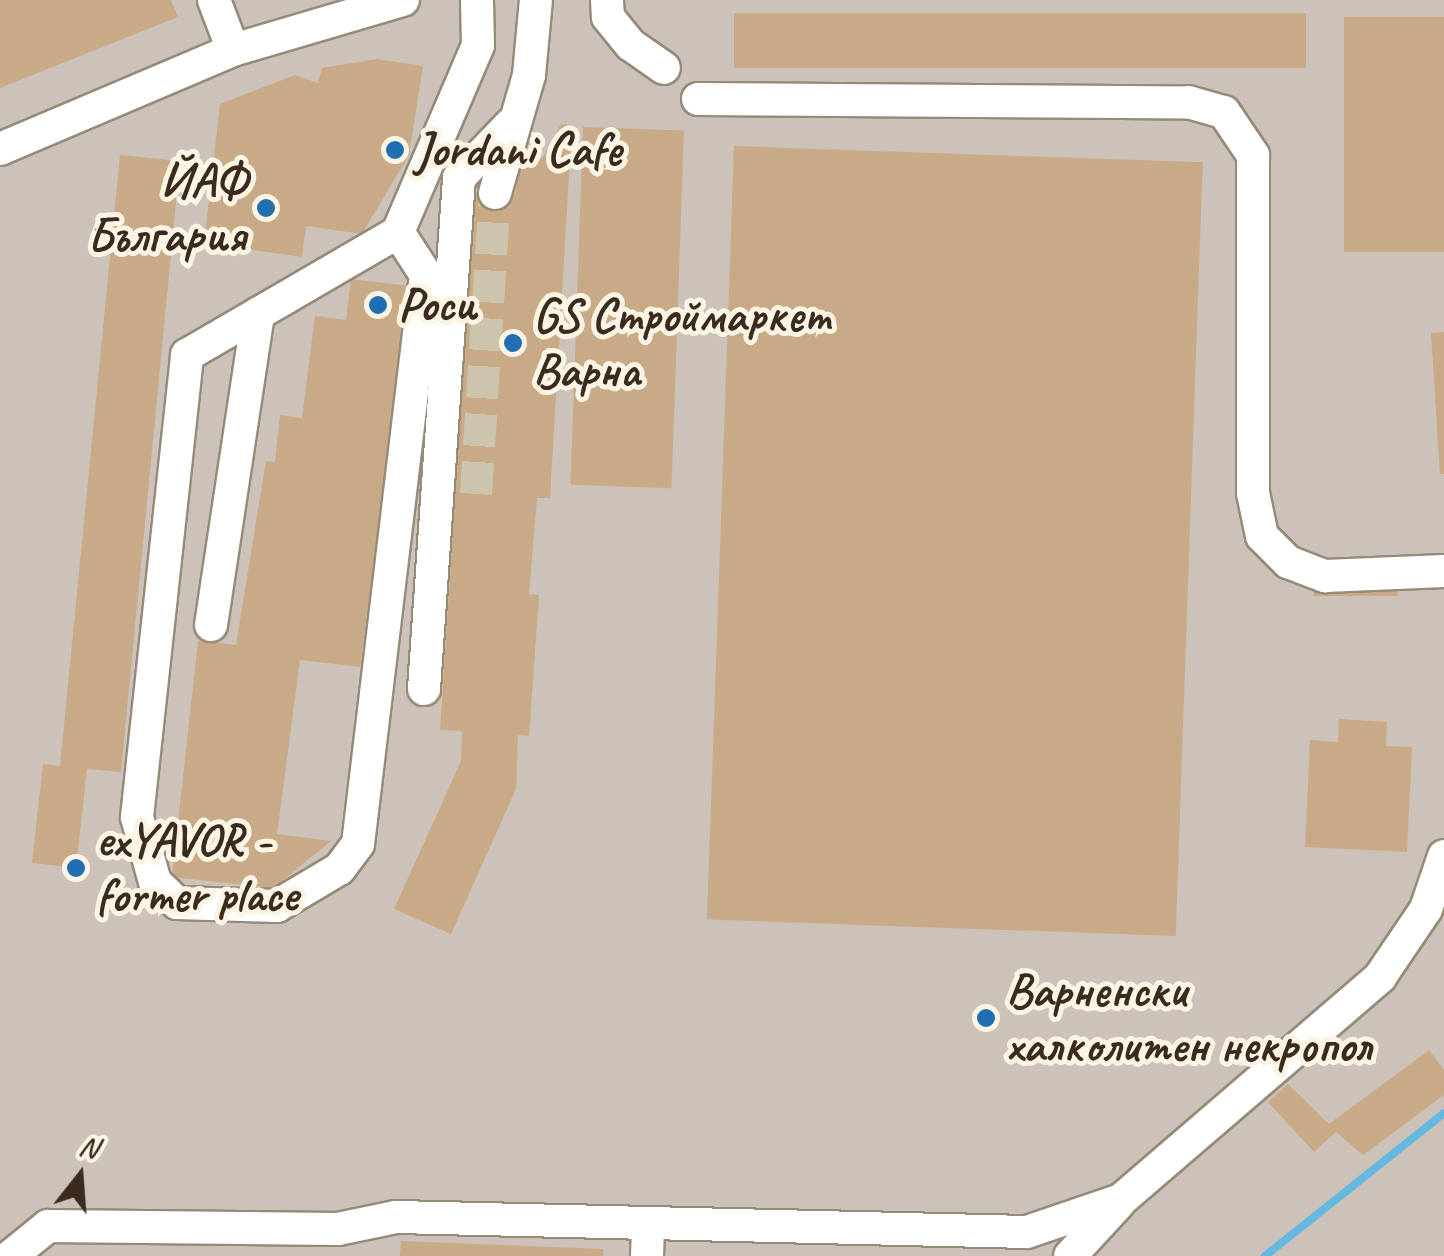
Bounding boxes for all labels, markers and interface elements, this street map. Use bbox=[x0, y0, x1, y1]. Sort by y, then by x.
place label: Jordani Cafe bbox=[415, 121, 621, 179]
marker: Jordani Cafe bbox=[384, 139, 406, 161]
place label: ЙАФ България bbox=[87, 151, 246, 264]
marker: ЙАФ България bbox=[255, 197, 277, 219]
place label: Роси bbox=[398, 276, 477, 334]
place label: GS Строймаркет Варна bbox=[533, 286, 829, 399]
marker: Роси bbox=[367, 294, 389, 316]
marker: GS Строймаркет Варна bbox=[502, 332, 524, 354]
place label: exYAVOR - former place bbox=[96, 811, 300, 924]
marker: exYAVOR - former place bbox=[65, 857, 87, 879]
place label: Варненски халколитен некропол bbox=[1006, 961, 1372, 1074]
marker: Варненски халколитен некропол bbox=[975, 1007, 997, 1029]
north arrow bbox=[30, 1126, 130, 1226]
text: N bbox=[76, 1128, 102, 1166]

